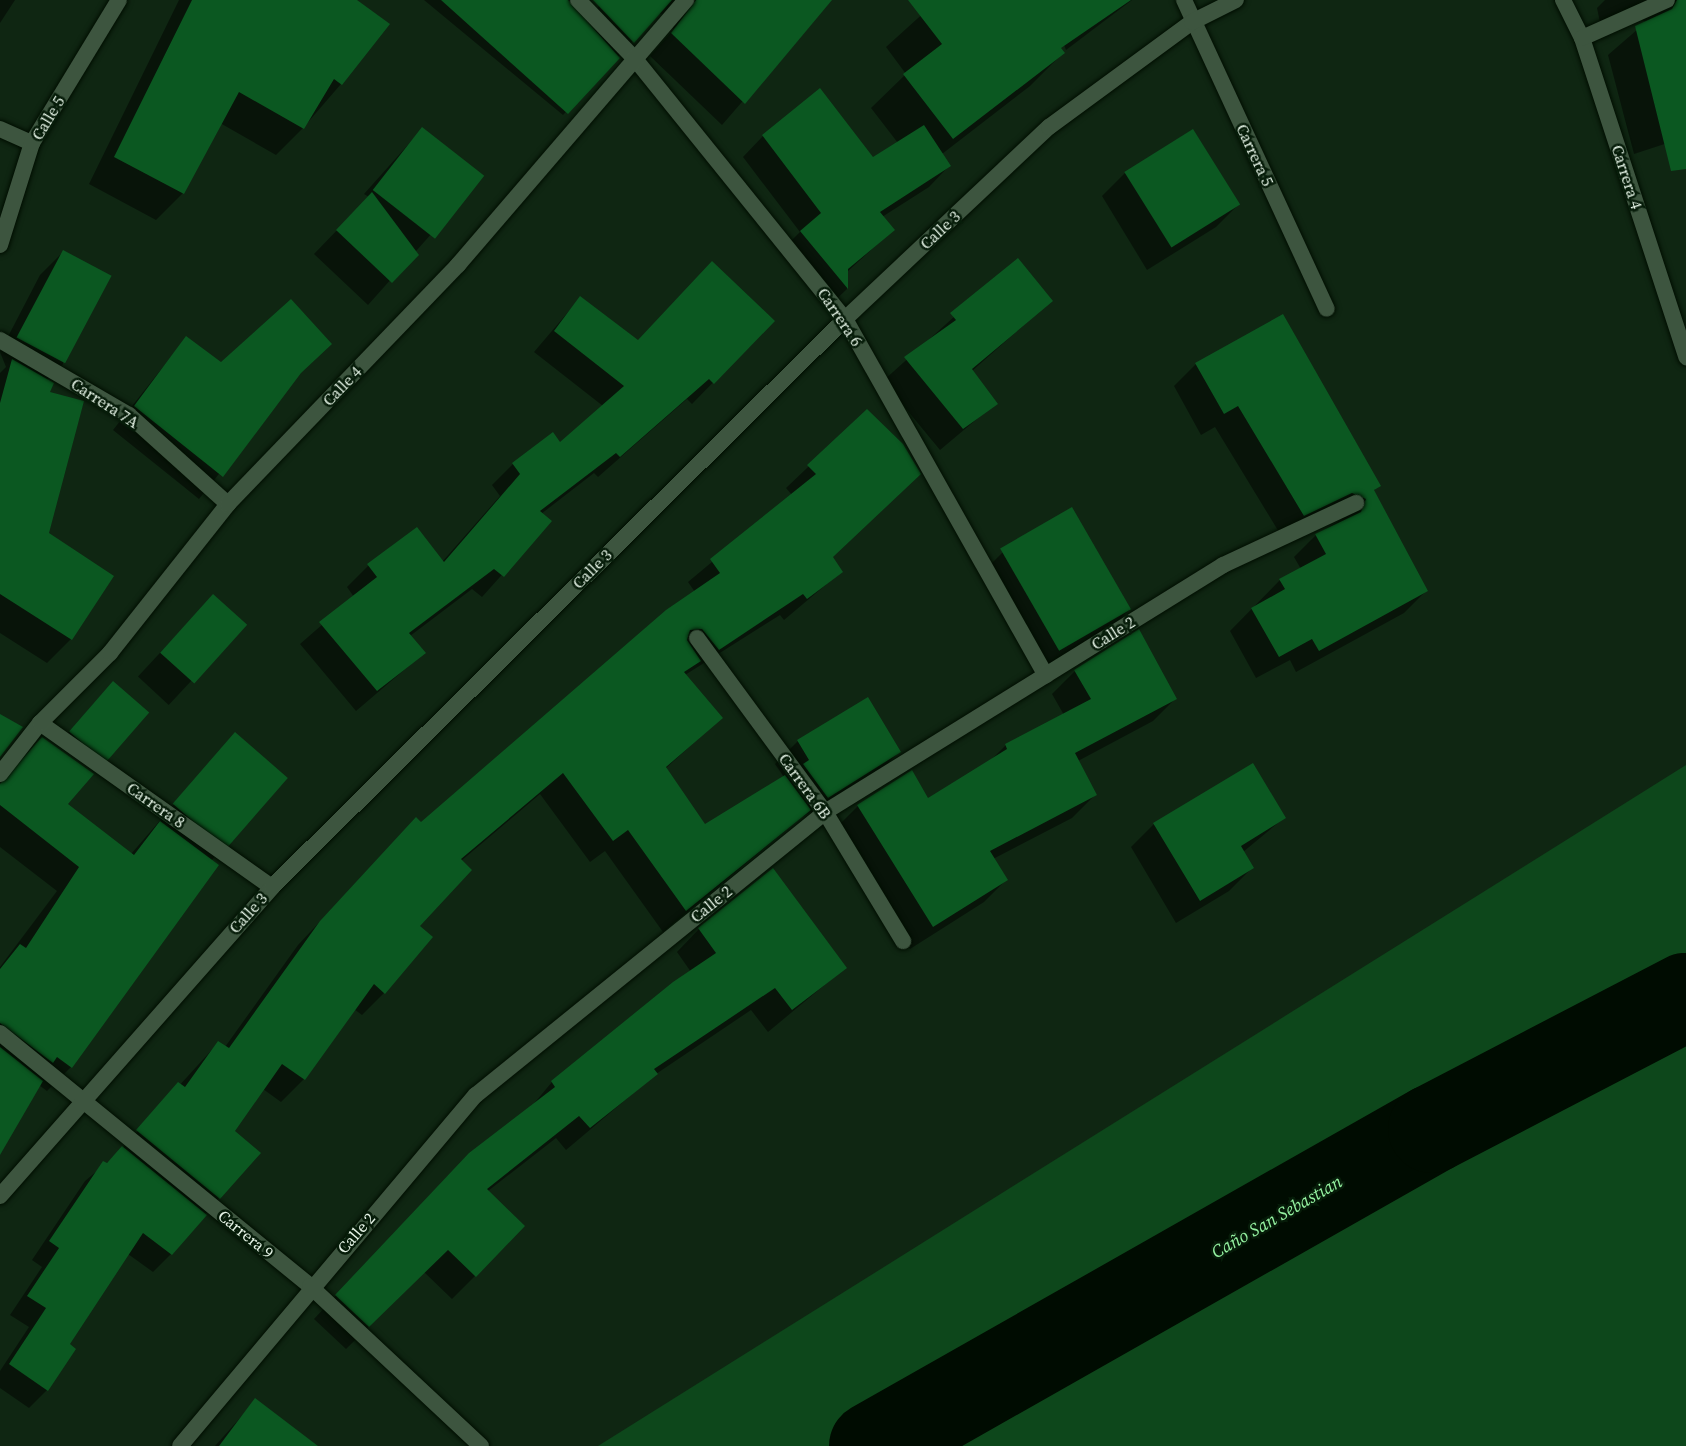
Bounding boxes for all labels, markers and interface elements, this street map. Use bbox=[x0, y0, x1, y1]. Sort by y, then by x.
street label: Calle 5 bbox=[27, 93, 69, 143]
street label: Carrera 5 bbox=[1232, 121, 1278, 189]
street label: Carrera 4 bbox=[1608, 143, 1646, 211]
street label: Calle 3 bbox=[916, 207, 964, 253]
street label: Carrera 6 bbox=[814, 284, 866, 350]
street label: Calle 4 bbox=[319, 362, 365, 410]
street label: Carrera 7A bbox=[68, 374, 142, 432]
street label: Calle 3 bbox=[568, 545, 616, 593]
street label: Calle 2 bbox=[1088, 612, 1138, 654]
street label: Carrera 6B bbox=[775, 750, 835, 822]
street label: Carrera 8 bbox=[123, 778, 189, 832]
street label: Calle 2 bbox=[686, 882, 736, 926]
street label: Calle 3 bbox=[225, 889, 271, 937]
water label: Caño San Sebastian bbox=[1208, 1171, 1346, 1263]
street label: Carrera 9 bbox=[214, 1206, 278, 1262]
street label: Calle 2 bbox=[333, 1209, 379, 1257]

